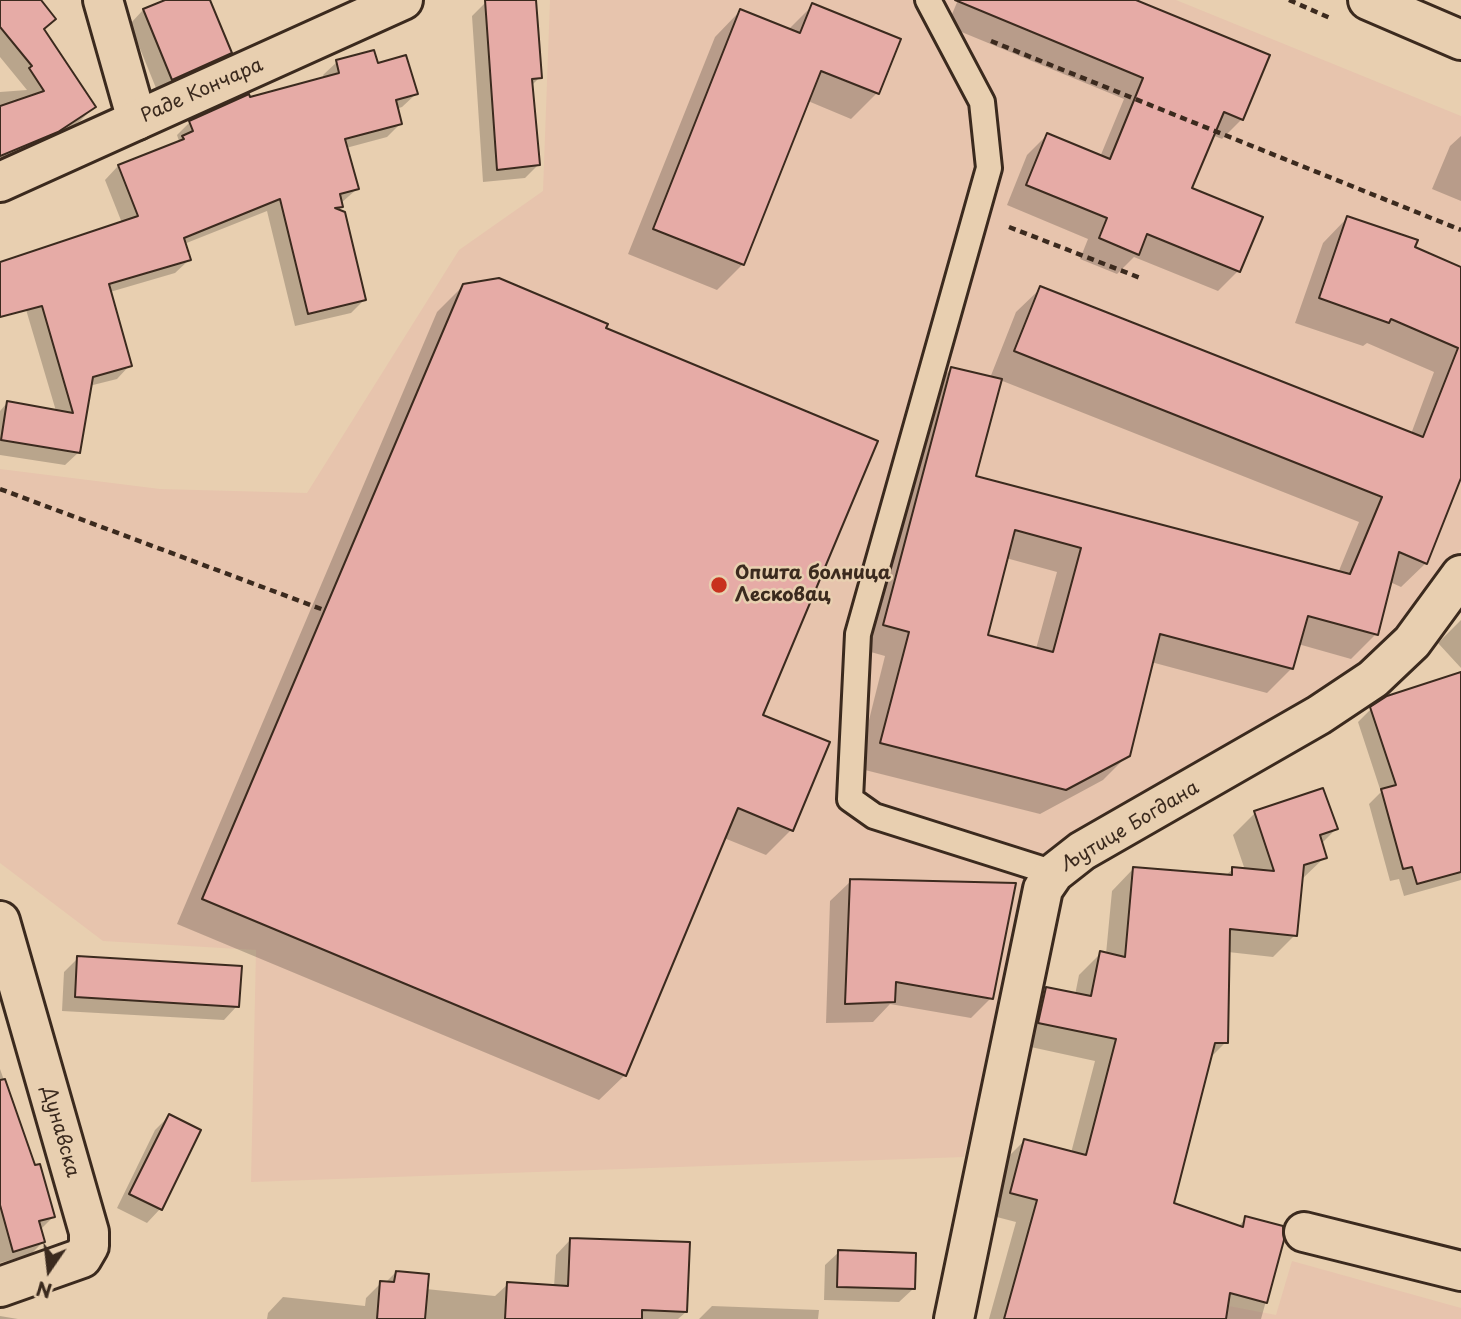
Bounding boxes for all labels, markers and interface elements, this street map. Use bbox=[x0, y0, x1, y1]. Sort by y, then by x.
street label: Раде Кончара bbox=[137, 54, 267, 128]
place label: Општа болница Лесковац bbox=[735, 563, 891, 607]
marker: Општа болница Лесковац bbox=[709, 575, 729, 595]
street label: Љутице Богдана bbox=[1057, 777, 1203, 877]
street label: Дунавска bbox=[36, 1084, 84, 1180]
north arrow bbox=[14, 1235, 84, 1305]
text: N bbox=[33, 1275, 55, 1306]

